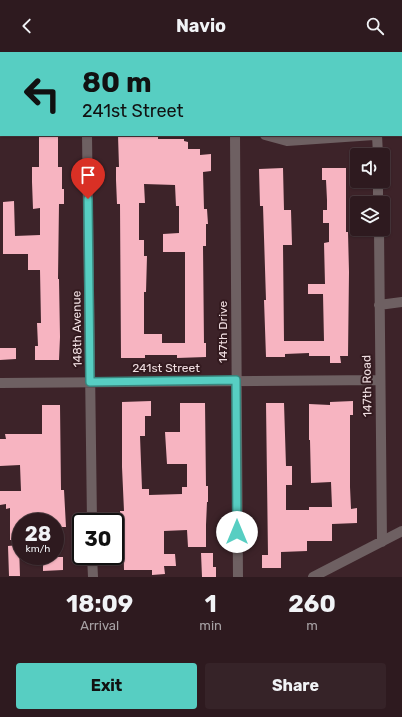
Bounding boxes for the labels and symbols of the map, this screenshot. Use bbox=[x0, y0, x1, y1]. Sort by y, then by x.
pin bbox=[71, 158, 105, 199]
street label: 148th Avenue bbox=[69, 290, 85, 368]
street label: 147th Drive bbox=[216, 301, 230, 363]
street label: 147th Road bbox=[359, 355, 375, 417]
street label: 241st Street bbox=[132, 361, 200, 375]
position arrow bbox=[216, 511, 258, 553]
speed limit sign: 30 bbox=[72, 513, 124, 565]

